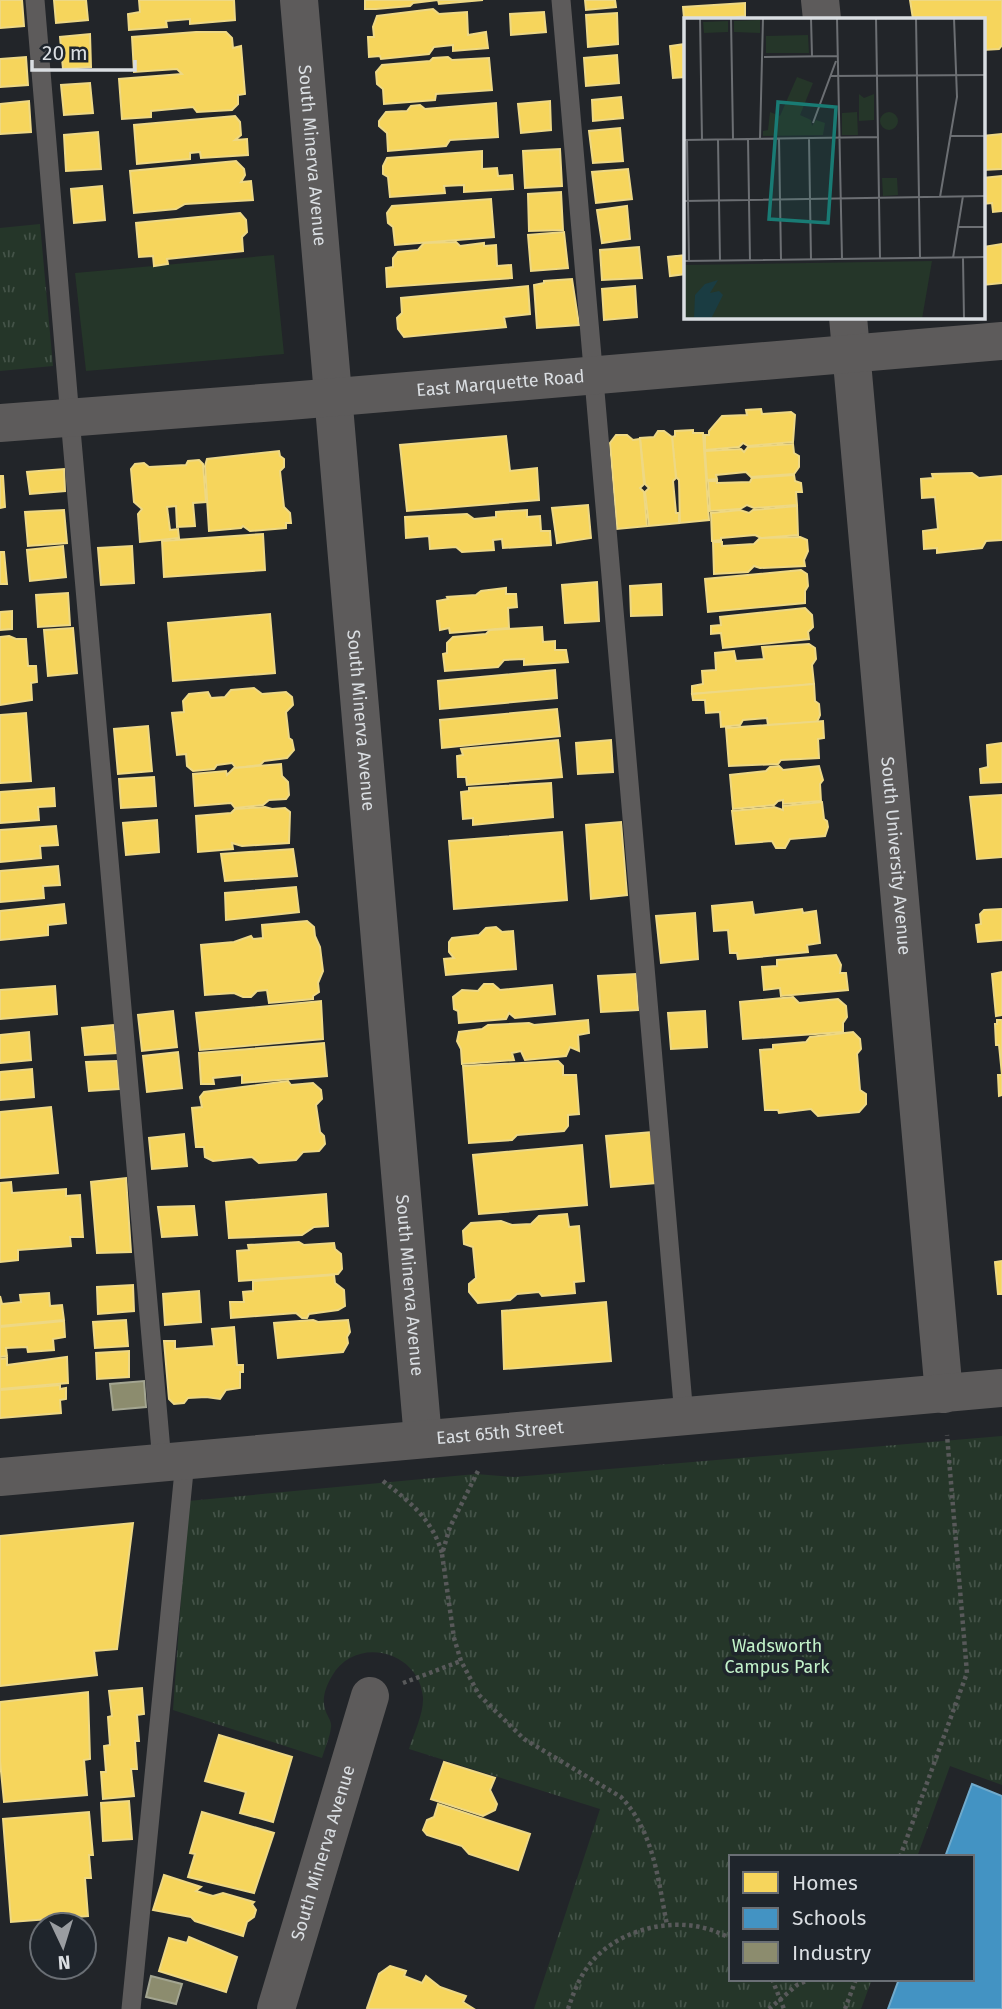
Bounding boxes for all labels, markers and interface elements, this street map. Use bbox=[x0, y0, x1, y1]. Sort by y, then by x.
inset map bbox=[684, 18, 984, 318]
scale bar bbox=[32, 28, 135, 72]
text: 20 m bbox=[42, 40, 88, 66]
street label: South Minerva Avenue bbox=[294, 64, 331, 247]
street label: East Marquette Road bbox=[415, 365, 585, 401]
street label: South Minerva Avenue bbox=[342, 629, 380, 812]
street label: South University Avenue bbox=[876, 756, 916, 956]
street label: South Minerva Avenue bbox=[391, 1194, 429, 1377]
street label: East 65th Street bbox=[435, 1416, 565, 1449]
park label: Wadsworth Campus Park bbox=[725, 1635, 830, 1678]
street label: South Minerva Avenue bbox=[286, 1763, 360, 1943]
legend bbox=[729, 1855, 974, 1981]
text: Homes bbox=[792, 1870, 858, 1896]
text: Schools bbox=[792, 1905, 866, 1931]
north arrow bbox=[28, 1911, 98, 1981]
text: Industry bbox=[792, 1940, 872, 1966]
text: N bbox=[57, 1951, 71, 1974]

